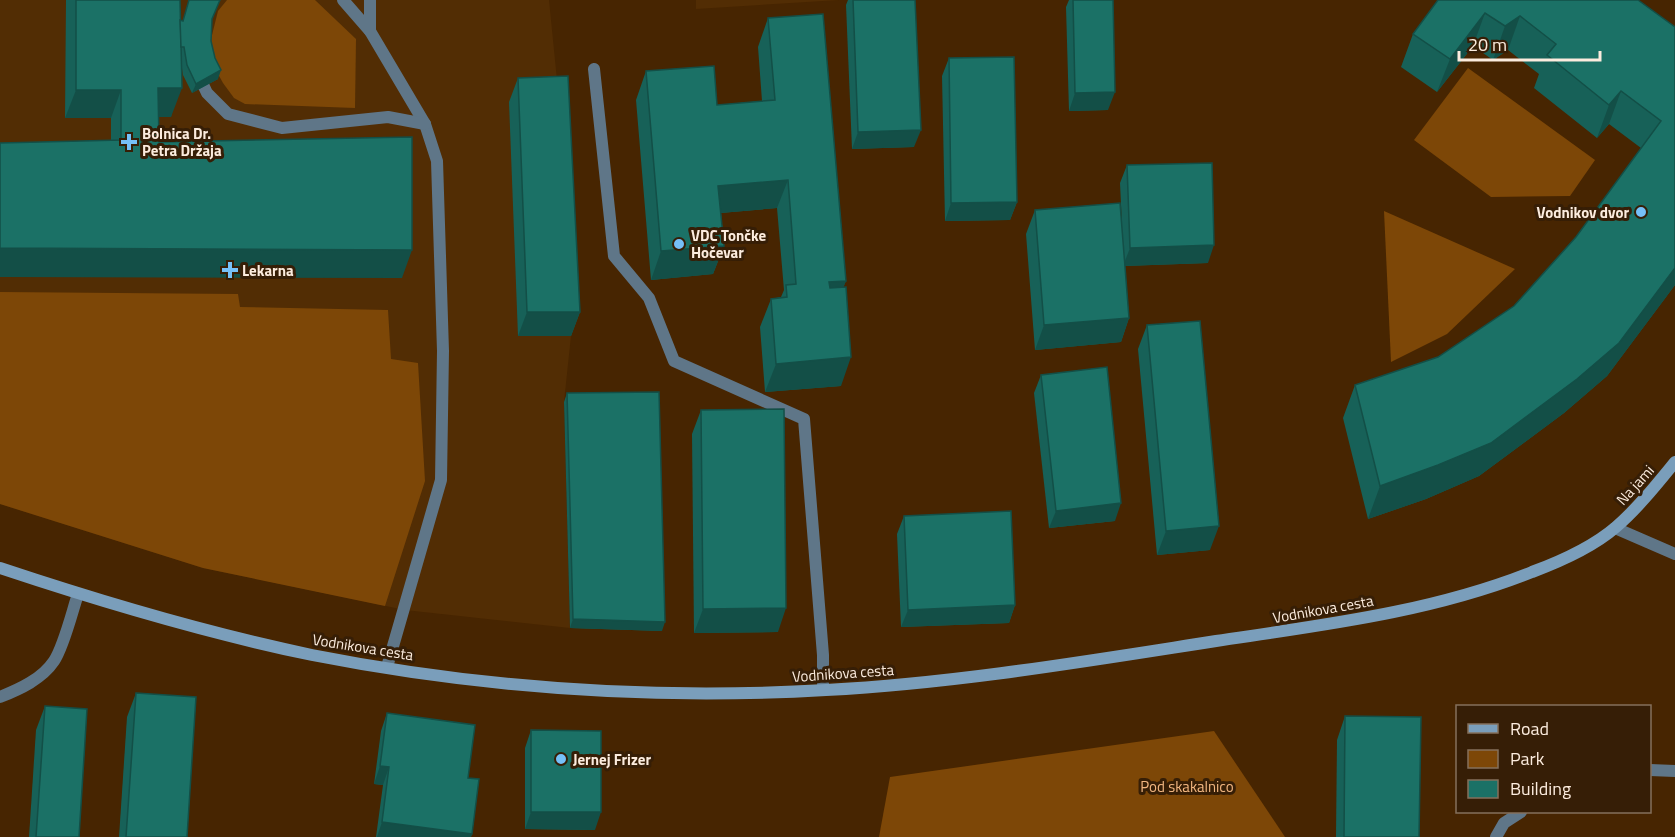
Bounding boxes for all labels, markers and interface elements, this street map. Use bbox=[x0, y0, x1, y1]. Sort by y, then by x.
scale bar bbox=[1459, 24, 1600, 62]
text: 20 m bbox=[1468, 31, 1507, 58]
place label: Bolnica Dr. Petra Držaja bbox=[142, 122, 222, 162]
marker: Bolnica Dr. Petra Držaja bbox=[120, 133, 138, 151]
place label: Vodnikov dvor bbox=[1537, 201, 1629, 224]
marker: Vodnikov dvor bbox=[1634, 205, 1648, 219]
place label: VDC Tončke Hočevar bbox=[691, 224, 766, 264]
marker: VDC Tončke Hočevar bbox=[672, 237, 686, 251]
place label: Lekarna bbox=[242, 259, 294, 282]
marker: Lekarna bbox=[223, 263, 237, 277]
street label: Na jami bbox=[1611, 460, 1659, 510]
street label: Vodnikova cesta bbox=[1271, 589, 1376, 629]
street label: Vodnikova cesta bbox=[311, 628, 416, 666]
street label: Vodnikova cesta bbox=[791, 658, 895, 688]
legend bbox=[1456, 705, 1651, 813]
text: Road bbox=[1510, 715, 1549, 742]
text: Park bbox=[1510, 745, 1545, 772]
place label: Jernej Frizer bbox=[573, 748, 651, 771]
marker: Jernej Frizer bbox=[554, 752, 568, 766]
park label: Pod skakalnico bbox=[1140, 775, 1234, 798]
text: Building bbox=[1510, 775, 1571, 802]

